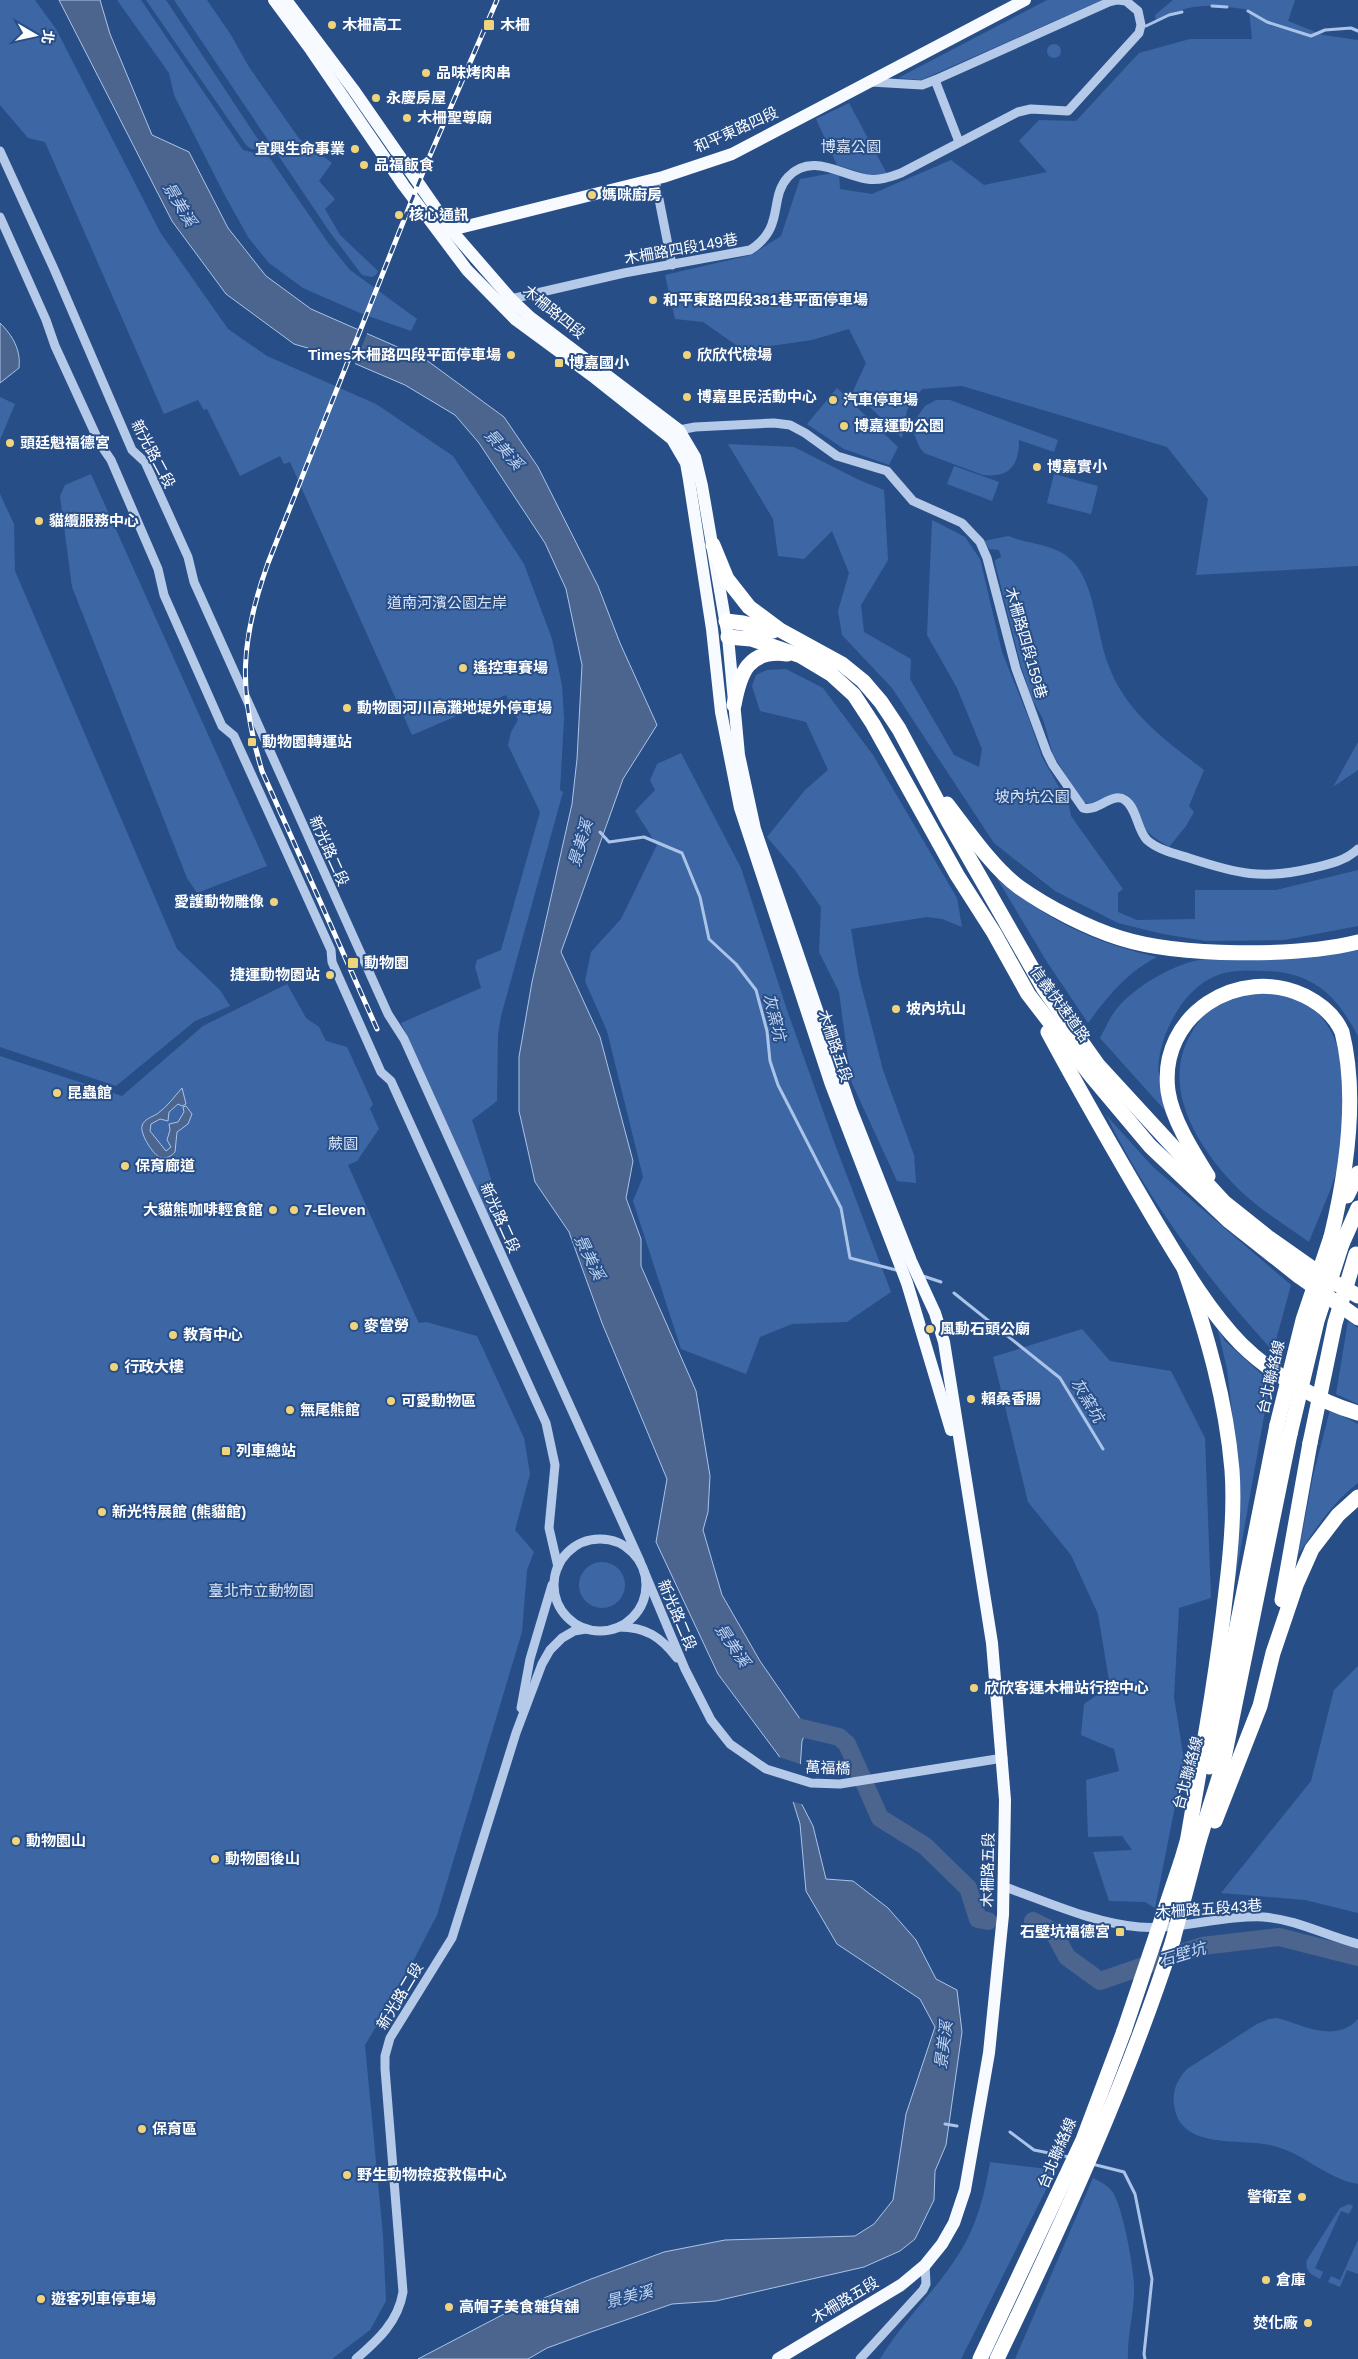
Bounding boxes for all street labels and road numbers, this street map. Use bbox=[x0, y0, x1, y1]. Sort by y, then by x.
street label: 和平東路四段 bbox=[691, 103, 780, 156]
street label: 木柵路四段149巷 bbox=[623, 230, 739, 267]
street label: 木柵路四段 bbox=[520, 281, 589, 342]
street label: 新光路二段 bbox=[128, 417, 179, 491]
street label: 木柵路四段159巷 bbox=[1002, 585, 1051, 700]
street label: 新光路二段 bbox=[306, 813, 352, 889]
street label: 信義快速道路 bbox=[1027, 962, 1094, 1045]
street label: 木柵路五段 bbox=[815, 1008, 856, 1084]
street label: 新光路二段 bbox=[477, 1180, 523, 1256]
street label: 台北聯絡線 bbox=[1254, 1338, 1287, 1415]
street label: 新光路二段 bbox=[655, 1577, 700, 1653]
street label: 台北聯絡線 bbox=[1170, 1734, 1205, 1811]
street label: 萬福橋 bbox=[805, 1758, 851, 1777]
street label: 木柵路五段 bbox=[978, 1832, 997, 1908]
street label: 木柵路五段43巷 bbox=[1155, 1896, 1263, 1921]
street label: 新光路二段 bbox=[373, 1959, 426, 2032]
street label: 台北聯絡線 bbox=[1034, 2115, 1079, 2191]
street label: 木柵路五段 bbox=[808, 2273, 881, 2326]

